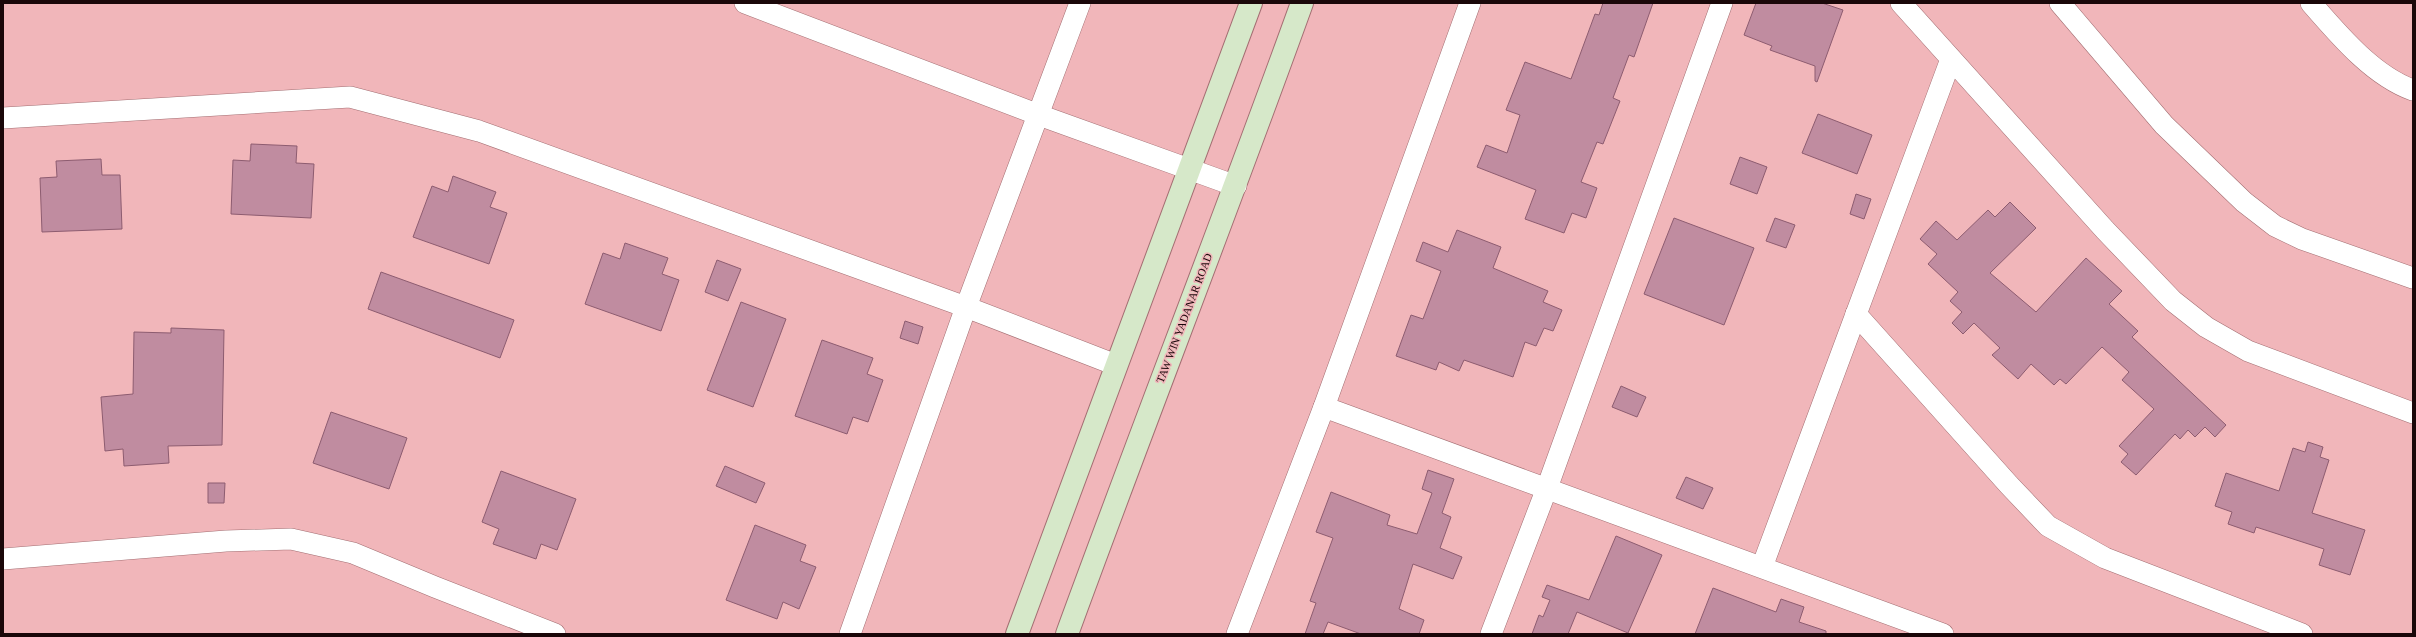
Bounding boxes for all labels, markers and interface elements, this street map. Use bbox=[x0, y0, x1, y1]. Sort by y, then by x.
street label: TAW WIN YADANAR ROAD bbox=[1154, 252, 1214, 384]

